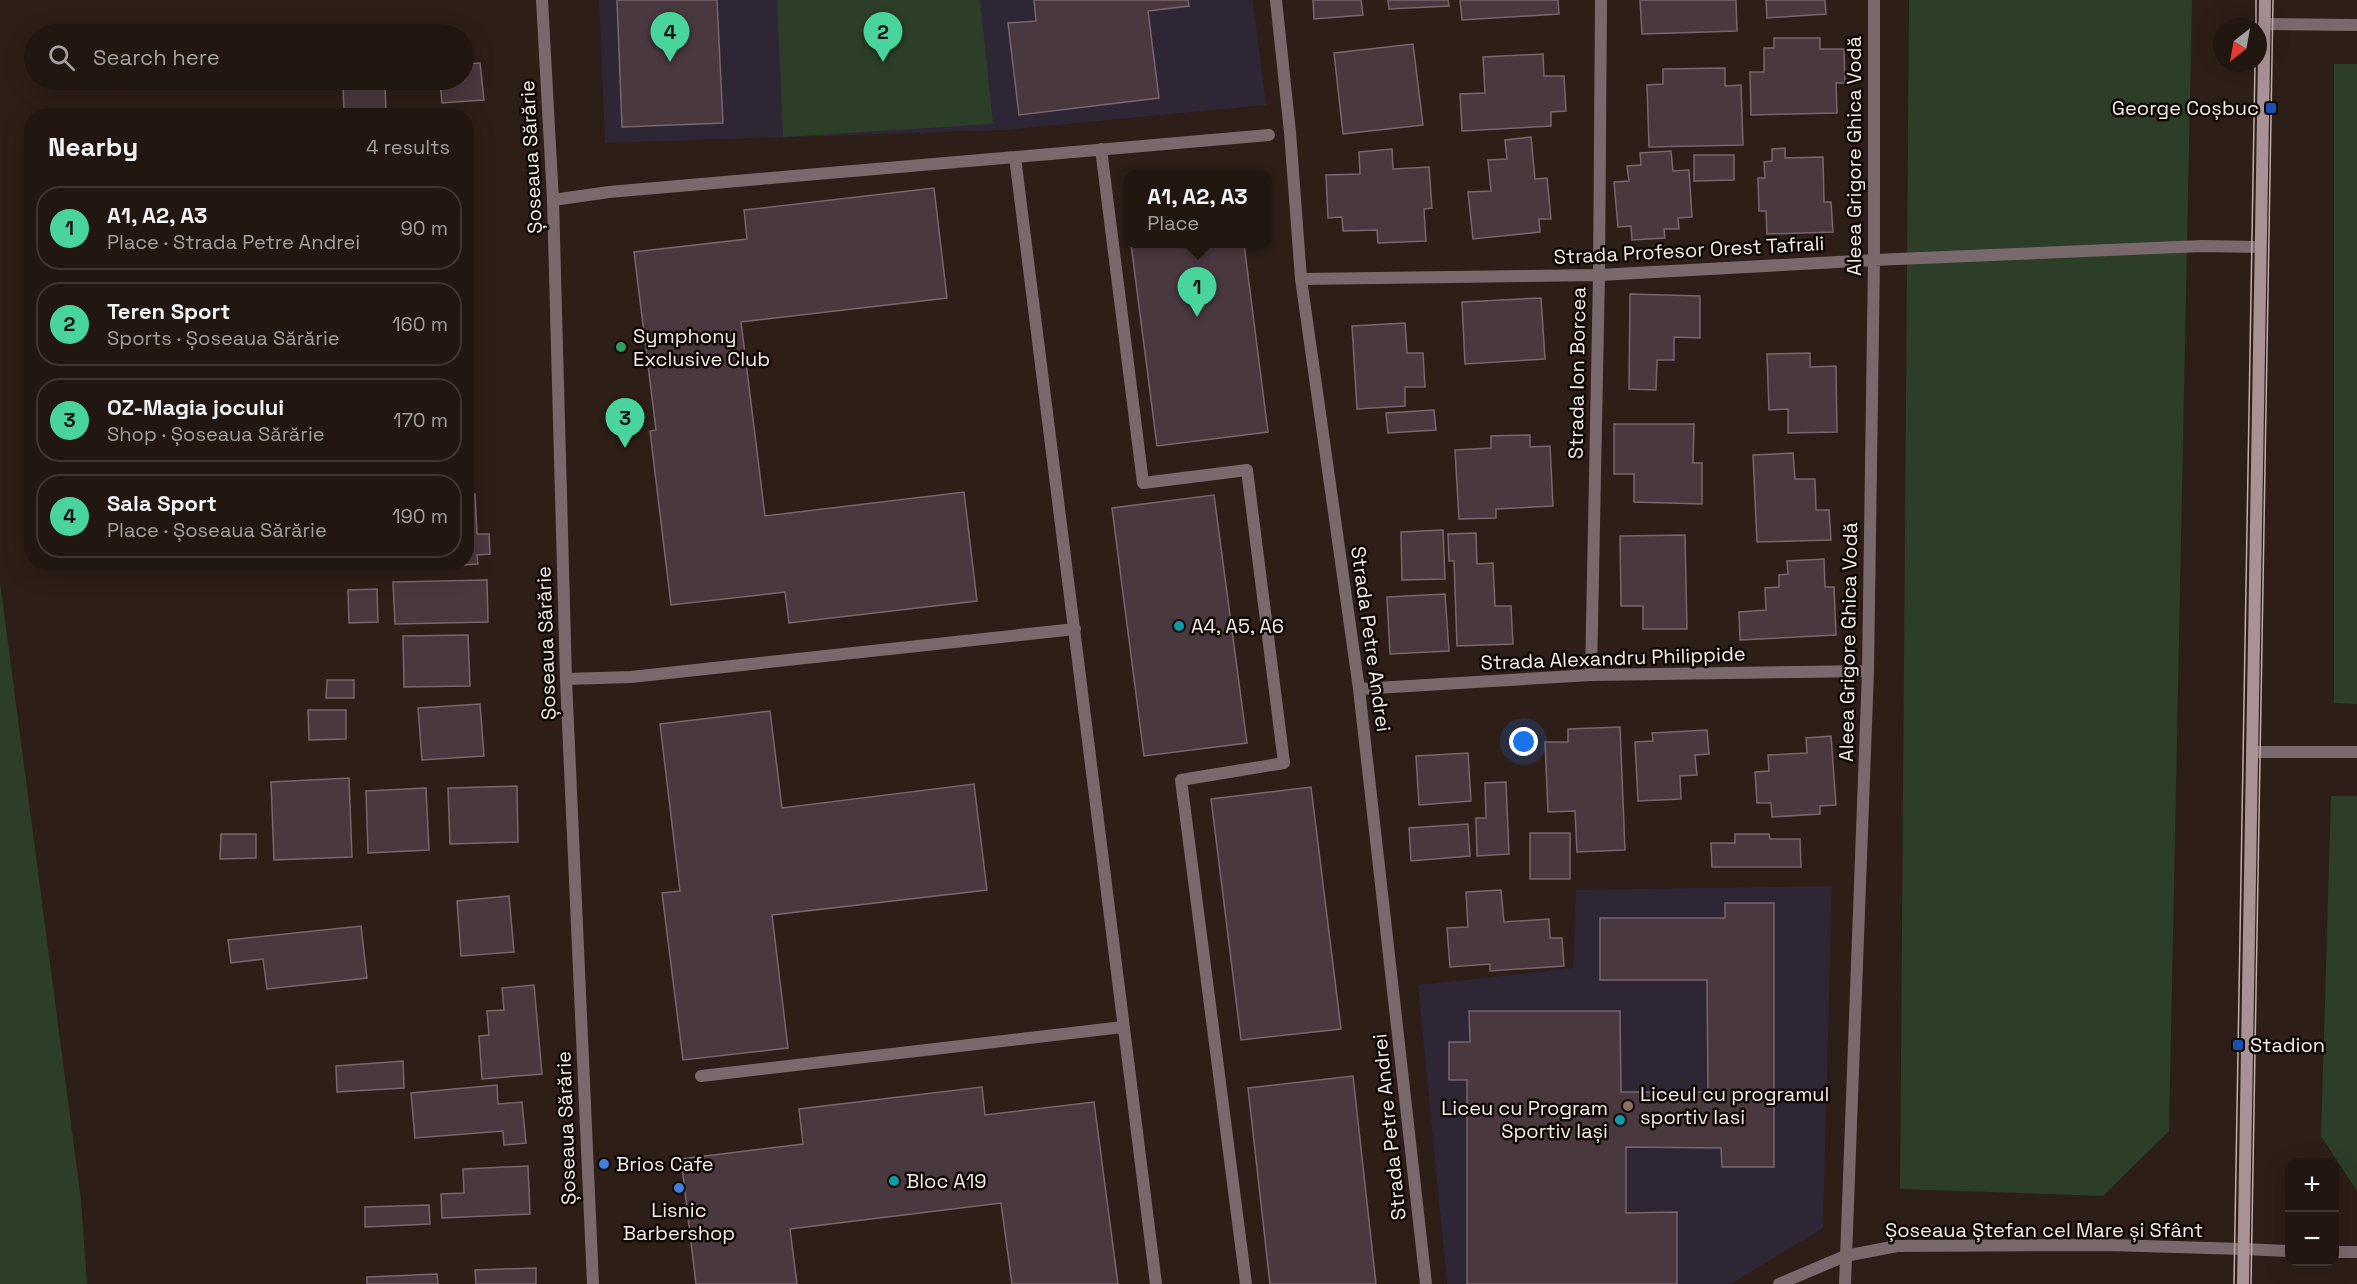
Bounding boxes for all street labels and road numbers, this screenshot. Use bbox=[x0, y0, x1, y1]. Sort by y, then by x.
street label: Aleea Grigore Ghica Vodă bbox=[1841, 36, 1867, 276]
street label: Șoseaua Sărărie bbox=[514, 79, 548, 235]
street label: Strada Profesor Orest Tafrali bbox=[1553, 230, 1825, 270]
street label: Strada Ion Borcea bbox=[1562, 287, 1592, 459]
street label: Aleea Grigore Ghica Vodă bbox=[1833, 522, 1863, 762]
street label: Strada Petre Andrei bbox=[1345, 544, 1397, 734]
street label: Șoseaua Sărărie bbox=[530, 566, 562, 720]
street label: Strada Alexandru Philippide bbox=[1480, 640, 1746, 676]
street label: Strada Petre Andrei bbox=[1366, 1032, 1412, 1222]
street label: Șoseaua Sărărie bbox=[550, 1051, 582, 1205]
street label: Șoseaua Ștefan cel Mare și Sfânt bbox=[1885, 1217, 2203, 1243]

